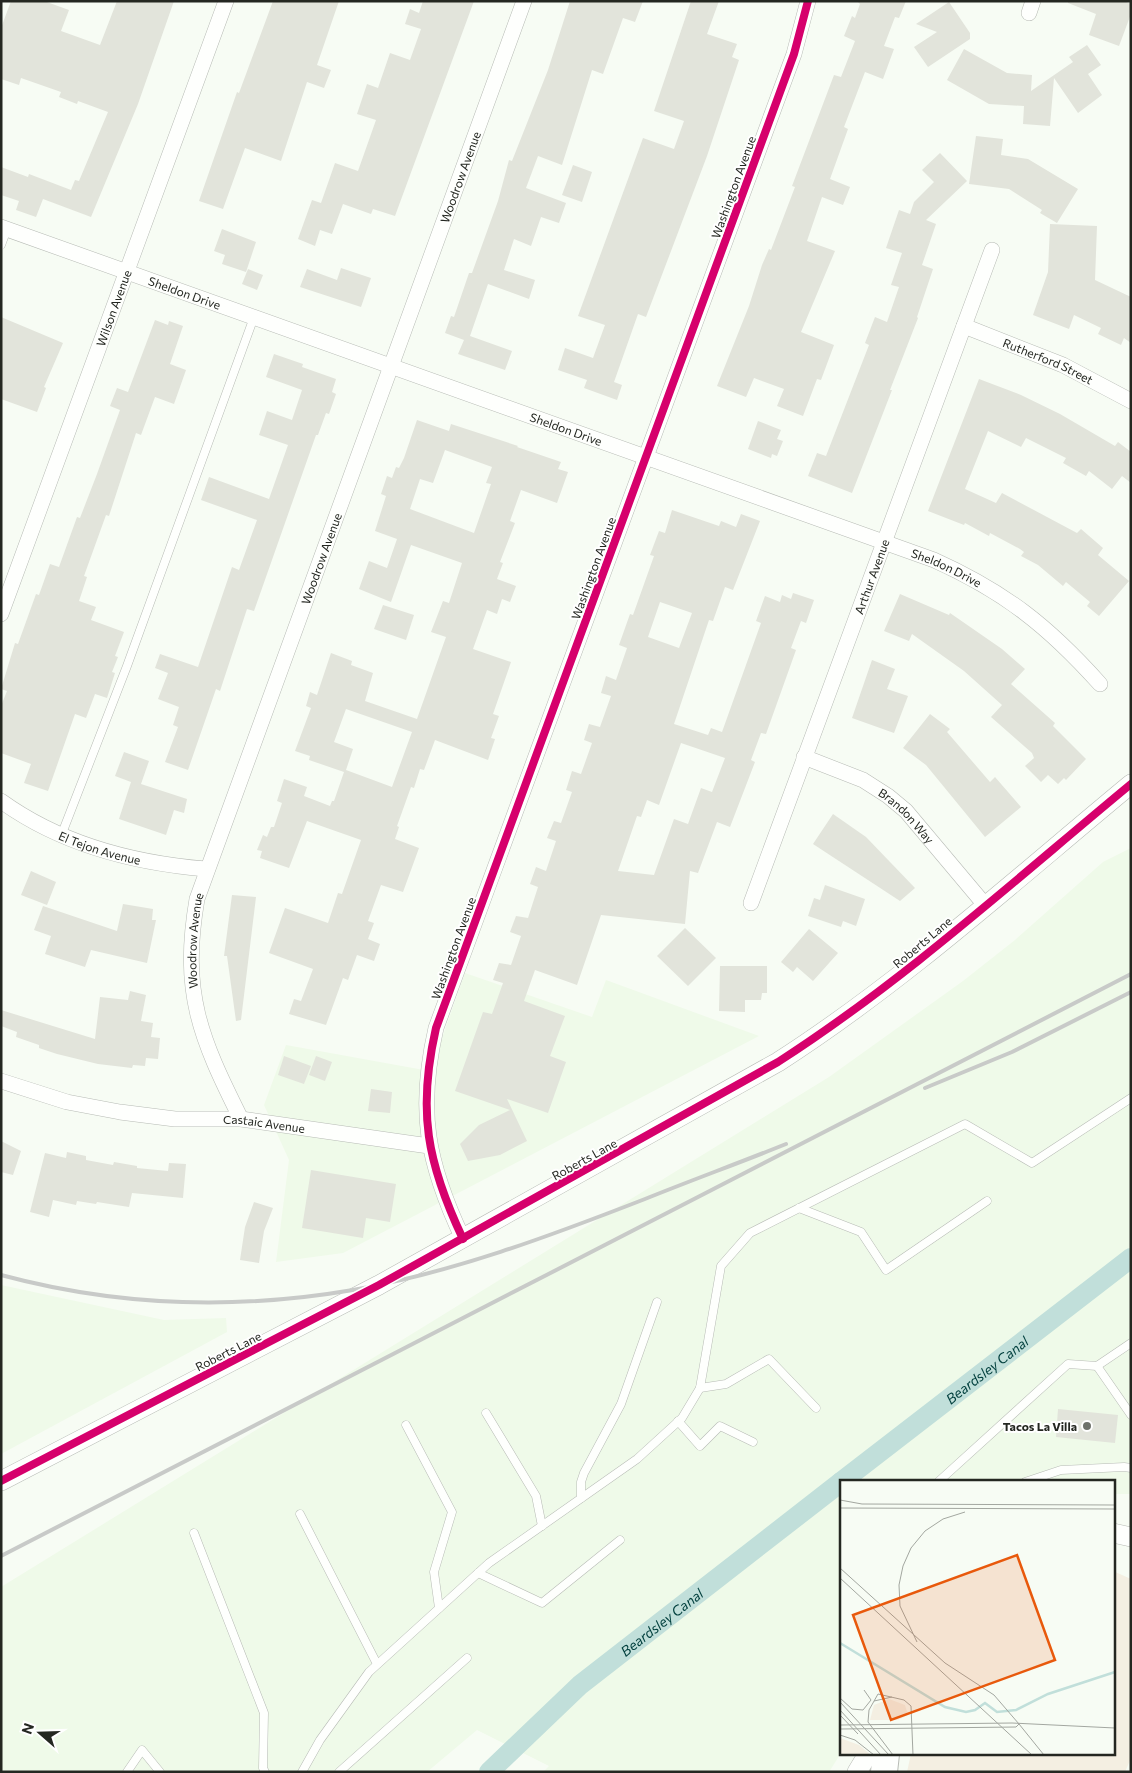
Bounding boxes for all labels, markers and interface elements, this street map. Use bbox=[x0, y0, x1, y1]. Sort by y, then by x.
street label: Woodrow Avenue bbox=[437, 129, 483, 225]
street label: Washington Avenue bbox=[708, 134, 758, 240]
street label: Wilson Avenue bbox=[93, 268, 134, 348]
street label: Sheldon Drive bbox=[147, 273, 223, 312]
street label: Rutherford Street bbox=[1001, 335, 1096, 387]
street label: Sheldon Drive bbox=[528, 409, 604, 448]
street label: Woodrow Avenue bbox=[298, 511, 344, 606]
street label: Washington Avenue bbox=[568, 515, 618, 621]
street label: Arthur Avenue bbox=[851, 537, 892, 616]
street label: Sheldon Drive bbox=[910, 546, 984, 590]
street label: Brandon Way bbox=[876, 785, 937, 846]
street label: El Tejon Avenue bbox=[57, 828, 142, 867]
street label: Woodrow Avenue bbox=[184, 890, 206, 989]
street label: Washington Avenue bbox=[428, 895, 478, 1001]
street label: Roberts Lane bbox=[890, 913, 954, 971]
street label: Castaic Avenue bbox=[223, 1112, 306, 1135]
street label: Roberts Lane bbox=[549, 1135, 619, 1183]
street label: Roberts Lane bbox=[193, 1328, 263, 1374]
water label: Beardsley Canal bbox=[942, 1332, 1032, 1407]
place label: Tacos La Villa bbox=[1003, 1419, 1077, 1433]
marker: Tacos La Villa bbox=[1081, 1420, 1093, 1432]
inset map bbox=[840, 1480, 1114, 1756]
water label: Beardsley Canal bbox=[617, 1584, 706, 1659]
north arrow bbox=[15, 1708, 65, 1758]
text: N bbox=[18, 1721, 37, 1736]

